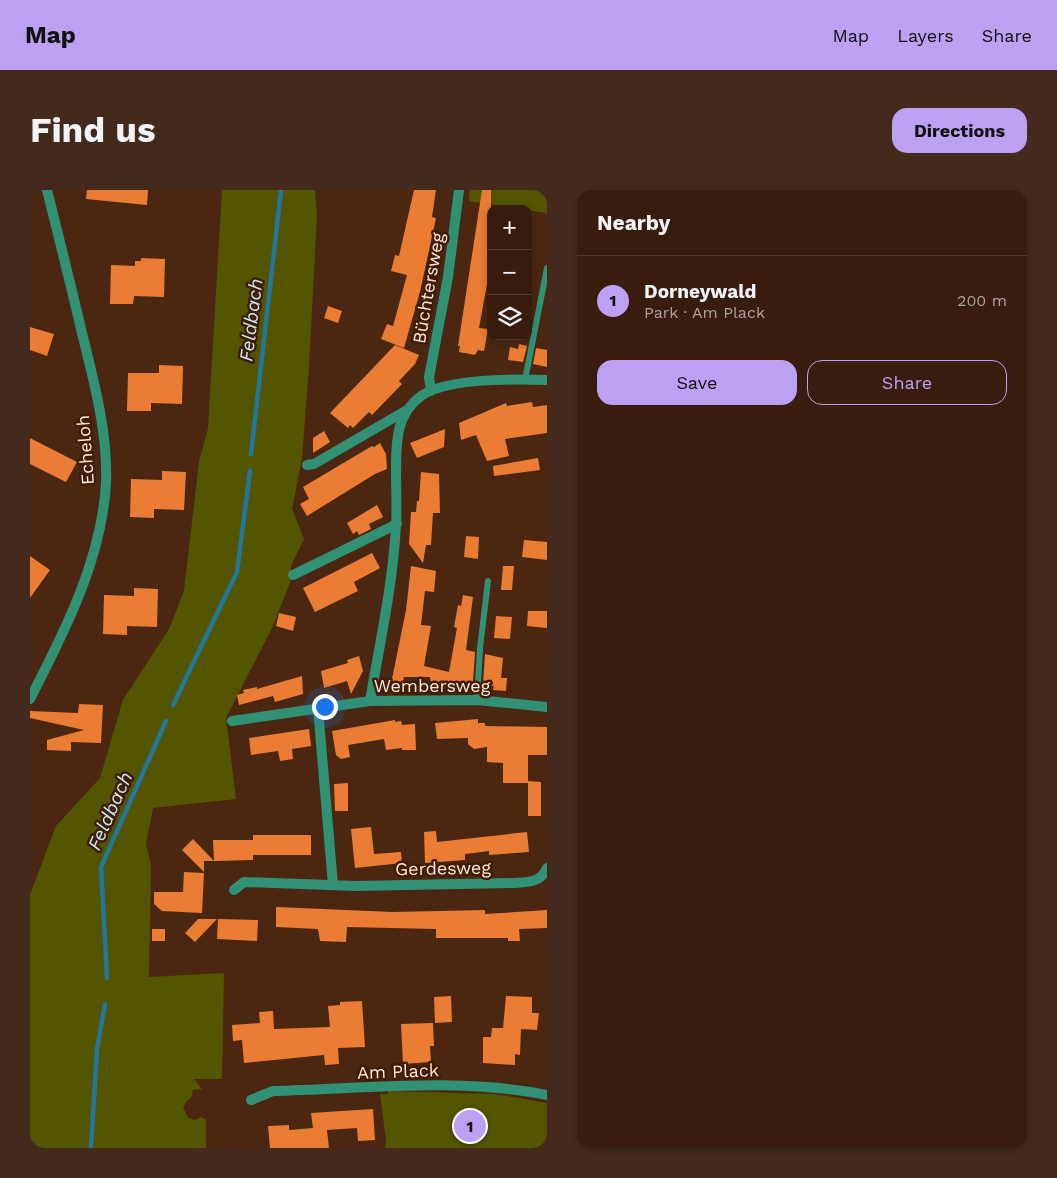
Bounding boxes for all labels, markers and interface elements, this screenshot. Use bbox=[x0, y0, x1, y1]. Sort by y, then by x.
text: Map bbox=[25, 21, 76, 49]
text: Map bbox=[832, 25, 869, 46]
text: Layers bbox=[897, 25, 954, 46]
text: Share bbox=[982, 25, 1032, 46]
button: Directions bbox=[892, 108, 1027, 153]
text: Find us bbox=[30, 109, 156, 151]
map controls bbox=[487, 205, 532, 340]
button: + bbox=[487, 205, 532, 250]
text: Nearby bbox=[597, 210, 670, 235]
street label: Büchtersweg bbox=[408, 230, 448, 345]
button: − bbox=[487, 250, 532, 295]
water label: Feldbach bbox=[235, 277, 267, 363]
text: Dorneywald bbox=[644, 280, 756, 303]
text: 1 bbox=[610, 291, 616, 310]
text: 200 m bbox=[957, 291, 1007, 310]
button: layers bbox=[487, 295, 532, 340]
text: Park · Am Plack bbox=[644, 303, 765, 322]
button: Save bbox=[597, 360, 797, 405]
button: Share bbox=[807, 360, 1007, 405]
street label: Echeloh bbox=[72, 414, 98, 486]
street label: Wembersweg bbox=[374, 675, 491, 696]
your location bbox=[312, 694, 338, 720]
water label: Feldbach bbox=[83, 768, 137, 854]
street label: Gerdesweg bbox=[395, 857, 491, 879]
street label: Am Plack bbox=[357, 1059, 439, 1083]
pin: 1 bbox=[454, 1107, 486, 1145]

